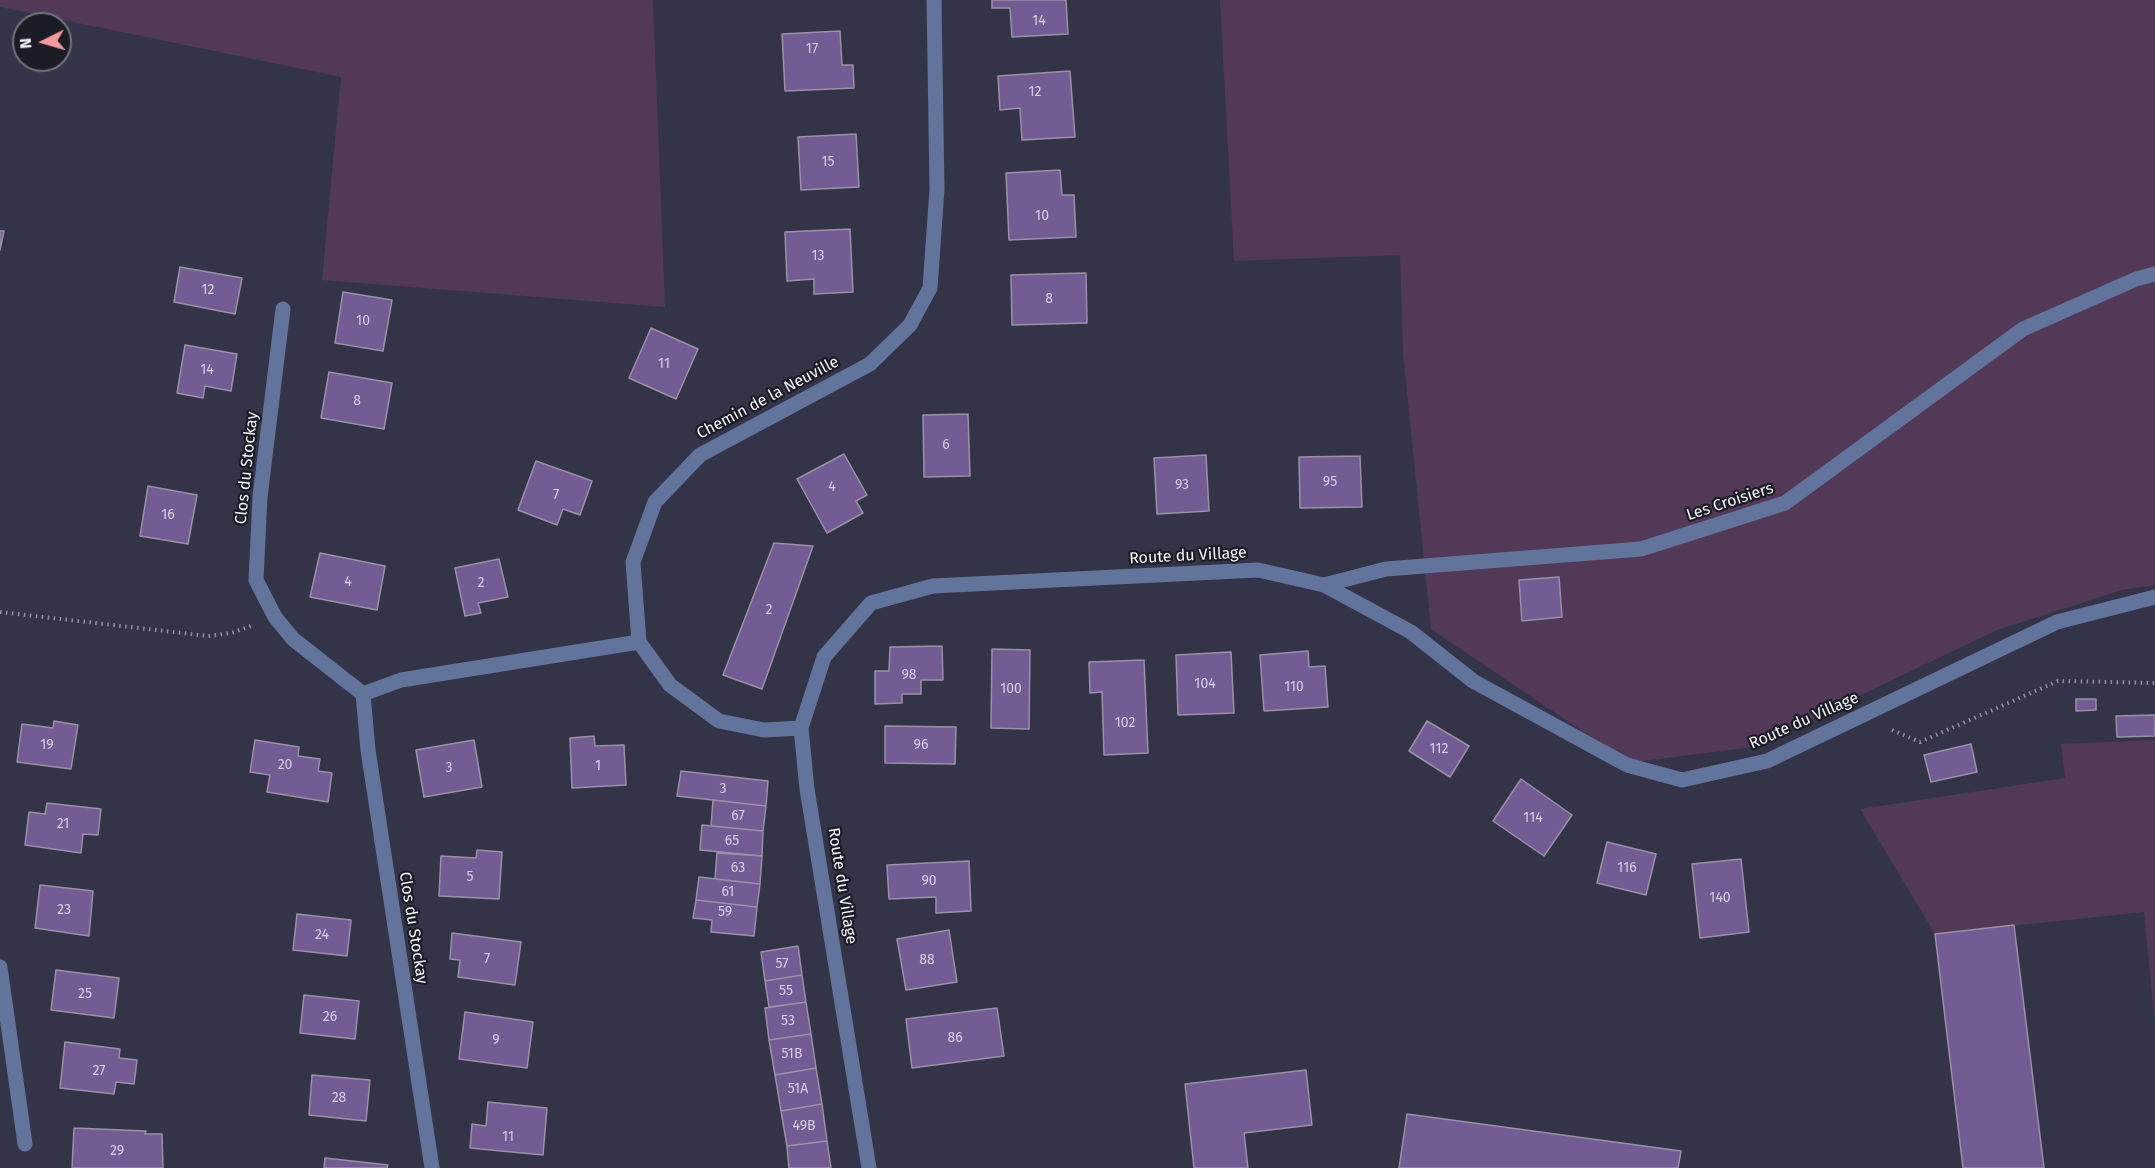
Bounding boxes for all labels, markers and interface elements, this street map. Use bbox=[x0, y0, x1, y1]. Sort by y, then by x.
north arrow bbox=[12, 12, 72, 72]
house number: 14 bbox=[1032, 13, 1046, 29]
text: N bbox=[16, 37, 35, 50]
house number: 17 bbox=[806, 41, 818, 57]
house number: 12 bbox=[1029, 84, 1041, 100]
house number: 15 bbox=[821, 154, 835, 170]
house number: 10 bbox=[1035, 208, 1049, 224]
house number: 13 bbox=[811, 248, 825, 264]
house number: 12 bbox=[202, 282, 214, 298]
house number: 8 bbox=[1045, 291, 1053, 307]
house number: 10 bbox=[356, 313, 370, 329]
street label: Chemin de la Neuville bbox=[694, 352, 842, 444]
house number: 11 bbox=[658, 356, 670, 372]
house number: 14 bbox=[200, 362, 214, 378]
house number: 8 bbox=[353, 393, 361, 409]
street label: Clos du Stockay bbox=[232, 411, 262, 525]
house number: 6 bbox=[942, 437, 950, 453]
house number: 95 bbox=[1323, 474, 1337, 490]
house number: 93 bbox=[1175, 477, 1189, 493]
house number: 4 bbox=[828, 479, 836, 495]
street label: Les Croisiers bbox=[1684, 479, 1776, 525]
house number: 7 bbox=[553, 487, 559, 503]
house number: 16 bbox=[161, 507, 175, 523]
street label: Route du Village bbox=[1129, 543, 1247, 569]
house number: 4 bbox=[344, 574, 352, 590]
house number: 2 bbox=[478, 575, 484, 591]
house number: 2 bbox=[766, 602, 772, 618]
house number: 98 bbox=[901, 667, 917, 683]
house number: 104 bbox=[1194, 676, 1216, 692]
house number: 110 bbox=[1284, 679, 1304, 695]
house number: 100 bbox=[1000, 681, 1022, 697]
street label: Route du Village bbox=[1746, 688, 1862, 754]
house number: 102 bbox=[1115, 715, 1135, 731]
house number: 19 bbox=[40, 737, 54, 753]
house number: 96 bbox=[914, 737, 928, 753]
house number: 112 bbox=[1430, 741, 1448, 757]
house number: 20 bbox=[278, 757, 292, 773]
house number: 1 bbox=[595, 758, 601, 774]
house number: 3 bbox=[446, 760, 452, 776]
house number: 3 bbox=[720, 781, 726, 797]
house number: 67 bbox=[731, 808, 745, 824]
house number: 114 bbox=[1523, 810, 1543, 826]
house number: 21 bbox=[57, 816, 69, 832]
street label: Route du Village bbox=[823, 826, 861, 946]
house number: 65 bbox=[725, 833, 739, 849]
house number: 63 bbox=[731, 860, 745, 876]
house number: 116 bbox=[1617, 860, 1637, 876]
house number: 5 bbox=[466, 869, 474, 885]
street label: Clos du Stockay bbox=[395, 871, 431, 985]
house number: 90 bbox=[921, 873, 937, 889]
house number: 61 bbox=[722, 884, 734, 900]
house number: 140 bbox=[1709, 890, 1731, 906]
house number: 23 bbox=[57, 902, 71, 918]
house number: 59 bbox=[718, 904, 732, 920]
house number: 24 bbox=[315, 927, 329, 943]
house number: 7 bbox=[484, 951, 490, 967]
house number: 88 bbox=[919, 952, 935, 968]
house number: 57 bbox=[776, 956, 788, 972]
house number: 55 bbox=[779, 983, 793, 999]
house number: 25 bbox=[78, 986, 92, 1002]
house number: 26 bbox=[323, 1009, 337, 1025]
house number: 53 bbox=[781, 1013, 795, 1029]
house number: 86 bbox=[947, 1030, 963, 1046]
house number: 9 bbox=[492, 1032, 500, 1048]
house number: 51B bbox=[782, 1046, 802, 1062]
house number: 27 bbox=[92, 1063, 106, 1079]
house number: 51A bbox=[788, 1081, 808, 1097]
house number: 28 bbox=[332, 1090, 346, 1106]
house number: 49B bbox=[792, 1118, 816, 1134]
house number: 11 bbox=[502, 1129, 514, 1145]
house number: 29 bbox=[110, 1143, 124, 1159]

